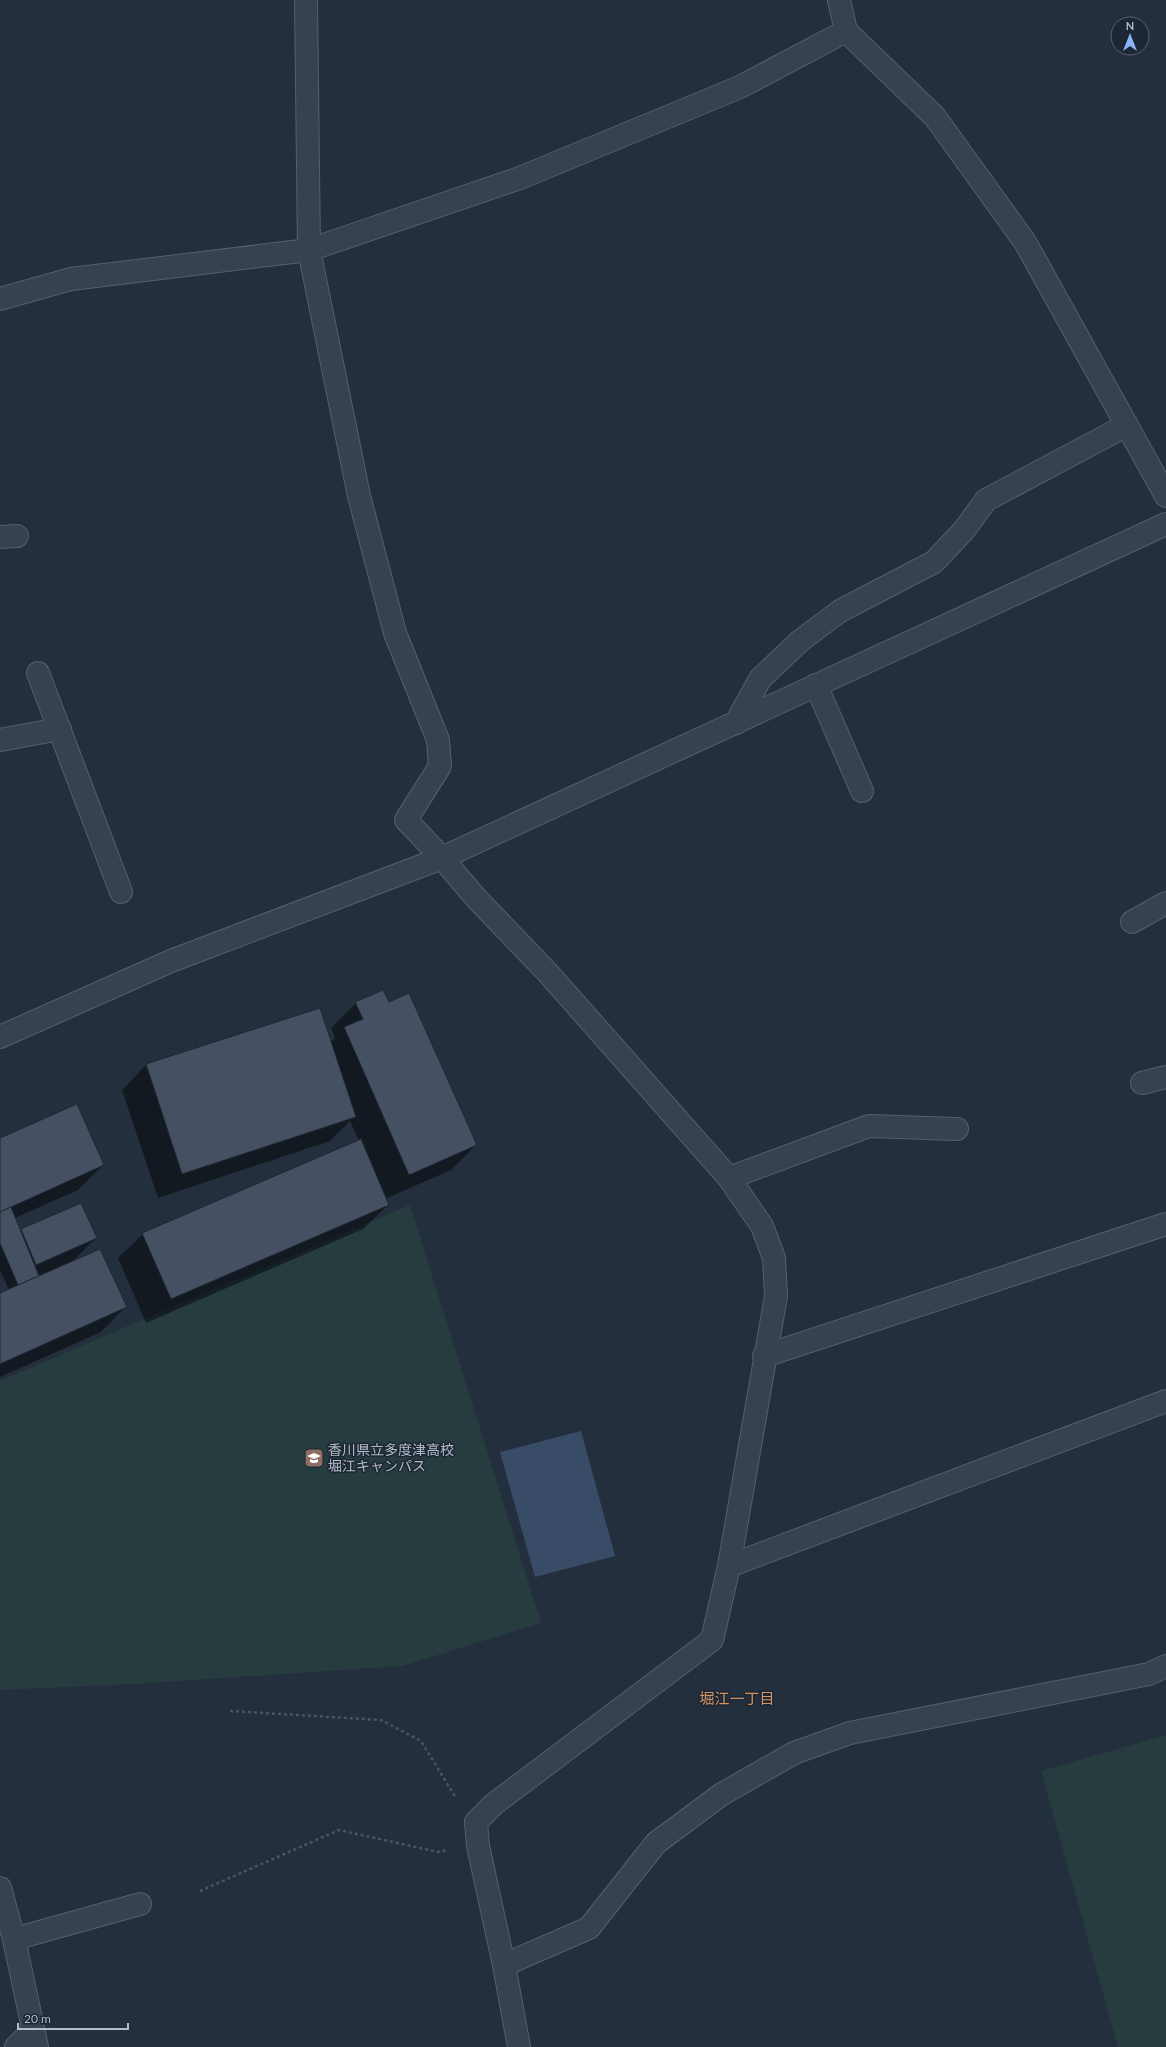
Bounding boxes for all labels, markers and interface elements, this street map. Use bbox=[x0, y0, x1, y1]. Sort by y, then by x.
north arrow bbox=[1110, 16, 1150, 56]
text: N bbox=[1126, 19, 1134, 32]
place label: 香川県立多度津高校 堀江キャンパス bbox=[328, 1441, 454, 1474]
school or university icon: 香川県立多度津高校 堀江キャンパス bbox=[303, 1447, 325, 1469]
district label: 堀江一丁目 bbox=[699, 1689, 775, 1707]
scale bar bbox=[18, 2005, 128, 2031]
text: 20 m bbox=[24, 2011, 51, 2026]

